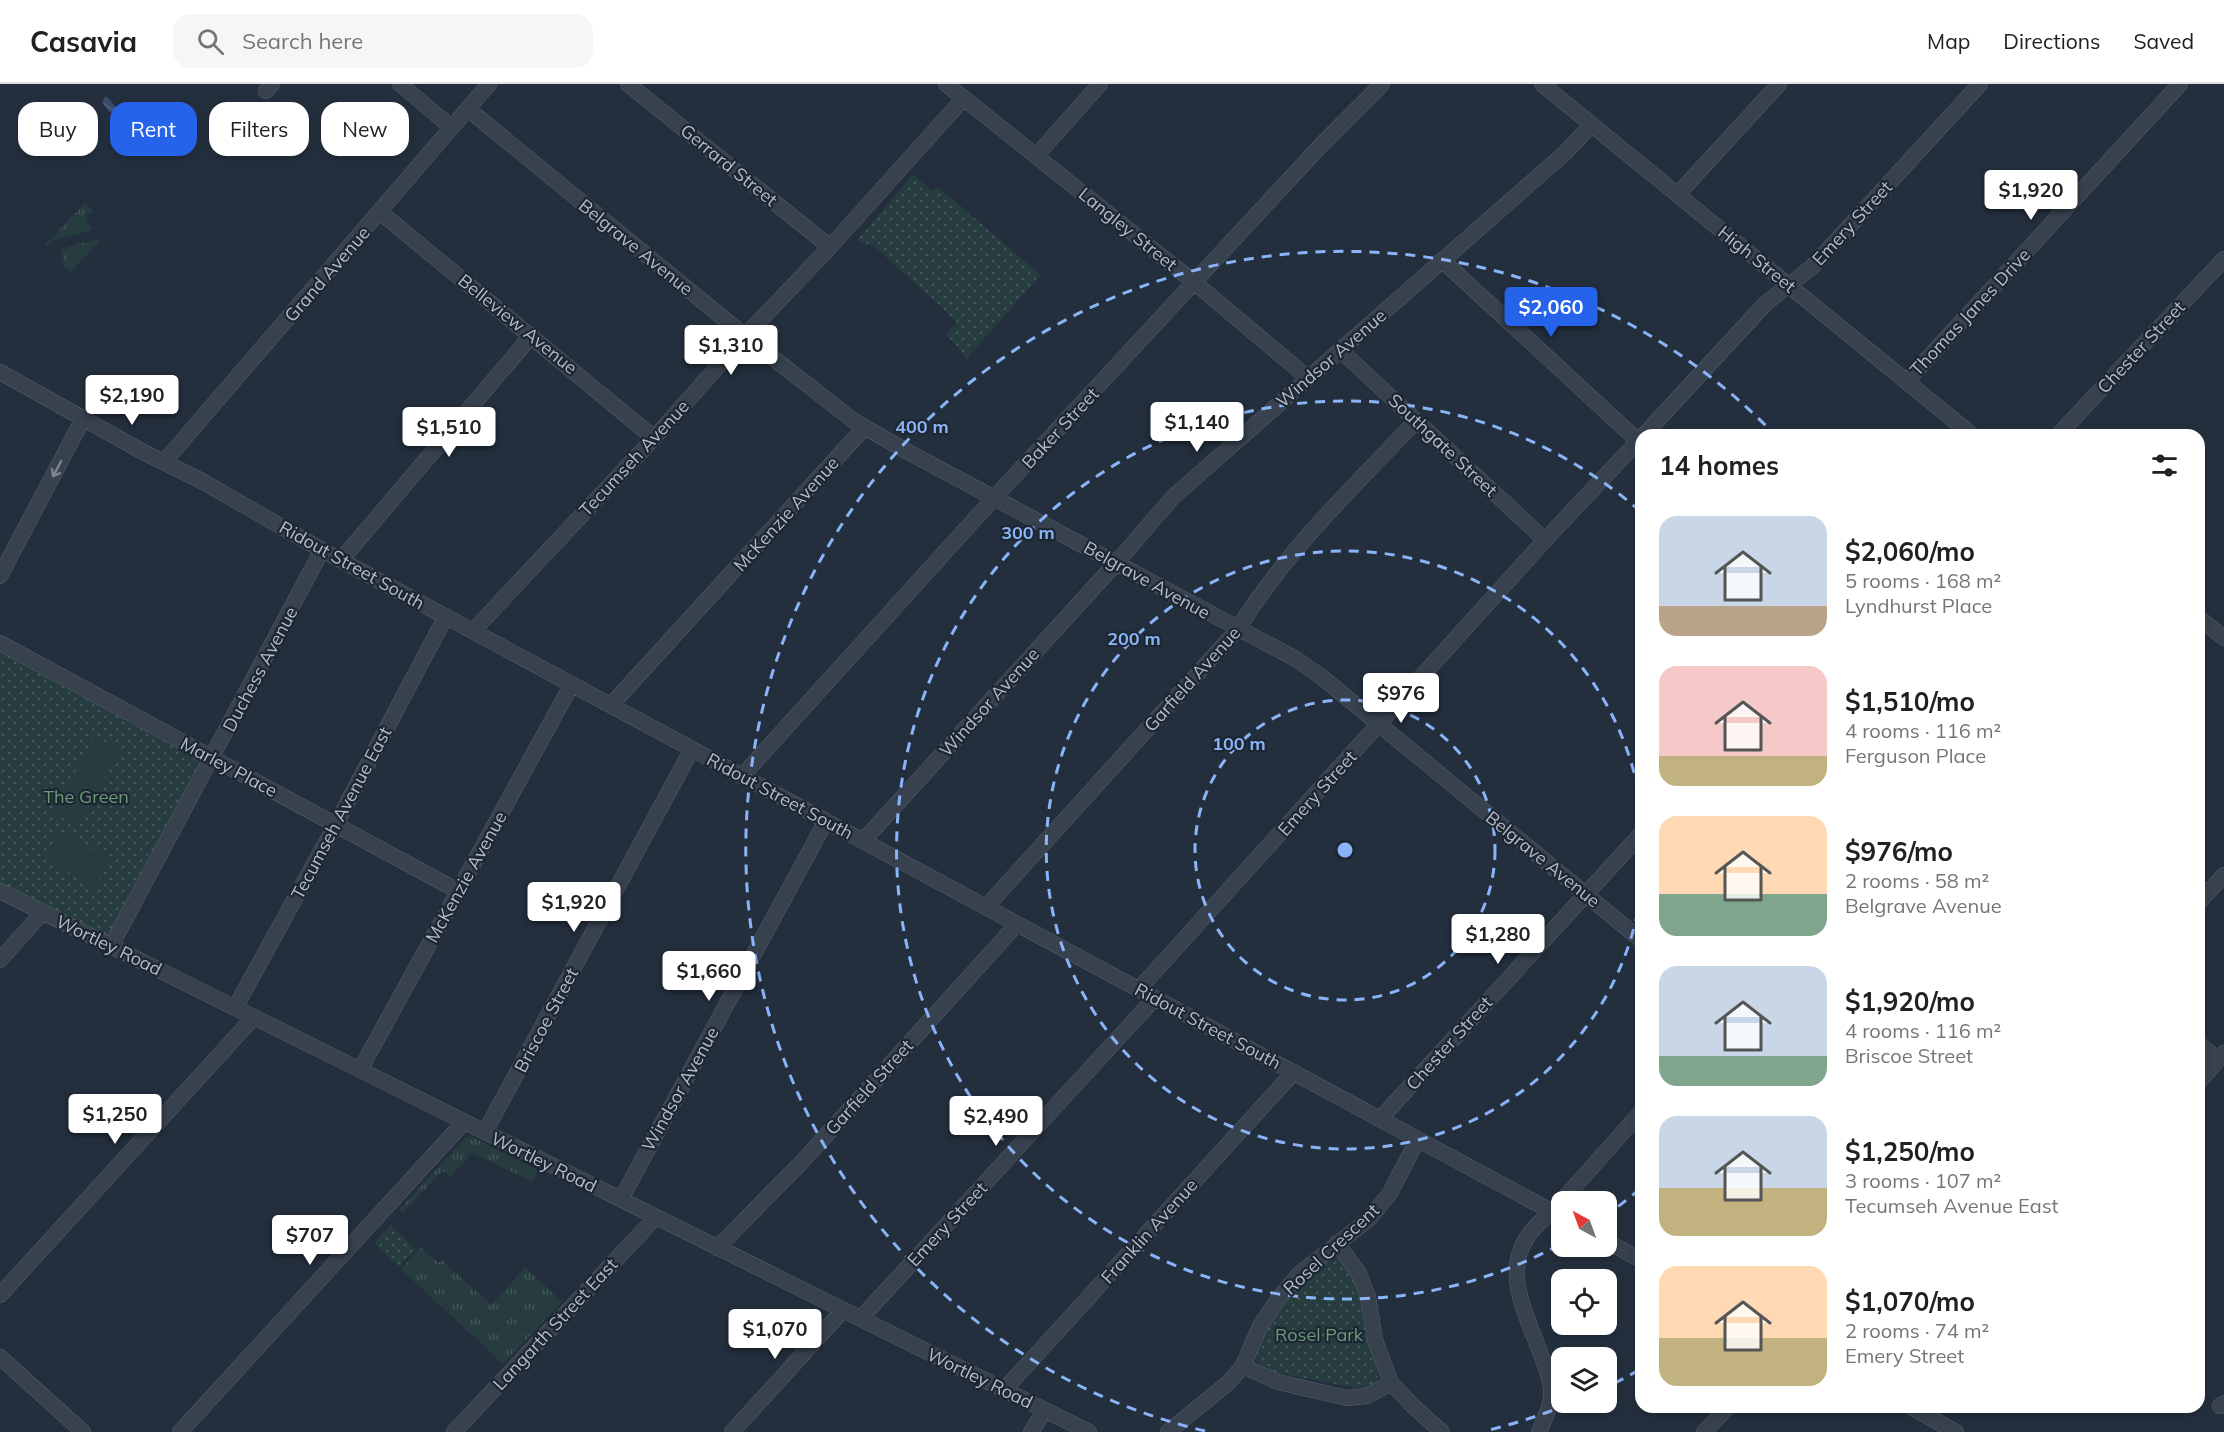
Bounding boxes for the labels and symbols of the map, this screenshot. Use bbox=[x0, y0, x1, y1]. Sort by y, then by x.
street label: Gerrard Street bbox=[676, 119, 782, 211]
pin: $1,920 bbox=[1982, 170, 2080, 221]
street label: Emery Street bbox=[1807, 176, 1897, 270]
street label: Langley Street bbox=[1074, 182, 1182, 276]
street label: Belgrave Avenue bbox=[574, 194, 698, 300]
street label: High Street bbox=[1713, 220, 1801, 298]
street label: Grand Avenue bbox=[279, 221, 375, 327]
street label: Thomas Janes Drive bbox=[1905, 243, 2035, 381]
street label: Belleview Avenue bbox=[454, 269, 582, 379]
pin: $2,060 bbox=[1502, 287, 1600, 338]
street label: Chester Street bbox=[2092, 296, 2190, 398]
street label: Windsor Avenue bbox=[1271, 304, 1391, 412]
pin: $1,310 bbox=[682, 325, 780, 376]
pin: $2,190 bbox=[83, 375, 181, 426]
street label: Baker Street bbox=[1017, 383, 1103, 473]
street label: Southgate Street bbox=[1384, 389, 1502, 501]
street label: Tecumseh Avenue bbox=[574, 395, 694, 521]
pin: $1,140 bbox=[1148, 402, 1246, 453]
pin: $1,510 bbox=[400, 407, 498, 458]
text: 400 m bbox=[895, 415, 949, 438]
street label: McKenzie Avenue bbox=[728, 452, 844, 576]
one-way arrow bbox=[51, 460, 63, 477]
street label: Ridout Street South bbox=[275, 516, 429, 614]
text: 300 m bbox=[1001, 521, 1055, 544]
street label: Belgrave Avenue bbox=[1080, 536, 1214, 624]
street label: Duchess Avenue bbox=[217, 603, 303, 735]
street label: Garfield Avenue bbox=[1139, 622, 1245, 736]
text: 200 m bbox=[1107, 627, 1161, 650]
street label: Windsor Avenue bbox=[934, 643, 1044, 761]
pin: $976 bbox=[1365, 673, 1437, 724]
street label: Tecumseh Avenue East bbox=[286, 723, 396, 903]
street label: Marley Place bbox=[177, 732, 281, 802]
text: 100 m bbox=[1212, 732, 1266, 755]
street label: Emery Street bbox=[1273, 745, 1361, 841]
street label: Ridout Street South bbox=[703, 748, 857, 844]
park label: The Green bbox=[43, 785, 129, 808]
street label: Belgrave Avenue bbox=[1481, 806, 1605, 912]
street label: McKenzie Avenue bbox=[420, 807, 512, 947]
centre of rings bbox=[1335, 840, 1355, 860]
pin: $1,920 bbox=[525, 882, 623, 933]
street label: Wortley Road bbox=[52, 909, 166, 981]
pin: $1,280 bbox=[1449, 914, 1547, 965]
pin: $1,660 bbox=[660, 951, 758, 1002]
street label: Briscoe Street bbox=[509, 964, 583, 1076]
street label: Ridout Street South bbox=[1131, 978, 1285, 1074]
street label: Chester Street bbox=[1401, 991, 1497, 1095]
street label: Windsor Avenue bbox=[636, 1023, 724, 1155]
street label: Garfield Street bbox=[820, 1034, 918, 1140]
pin: $1,250 bbox=[66, 1094, 164, 1145]
pin: $2,490 bbox=[947, 1096, 1045, 1147]
street label: Wortley Road bbox=[487, 1126, 601, 1198]
street label: Franklin Avenue bbox=[1096, 1174, 1202, 1288]
street label: Emery Street bbox=[902, 1177, 992, 1271]
north arrow bbox=[1551, 1191, 1617, 1257]
street label: Rosel Crescent bbox=[1278, 1199, 1384, 1299]
pin: $707 bbox=[274, 1215, 346, 1266]
street label: Langarth Street East bbox=[488, 1253, 622, 1395]
pin: $1,070 bbox=[726, 1309, 824, 1360]
park label: Rosel Park bbox=[1275, 1323, 1364, 1346]
street label: Wortley Road bbox=[923, 1342, 1037, 1414]

